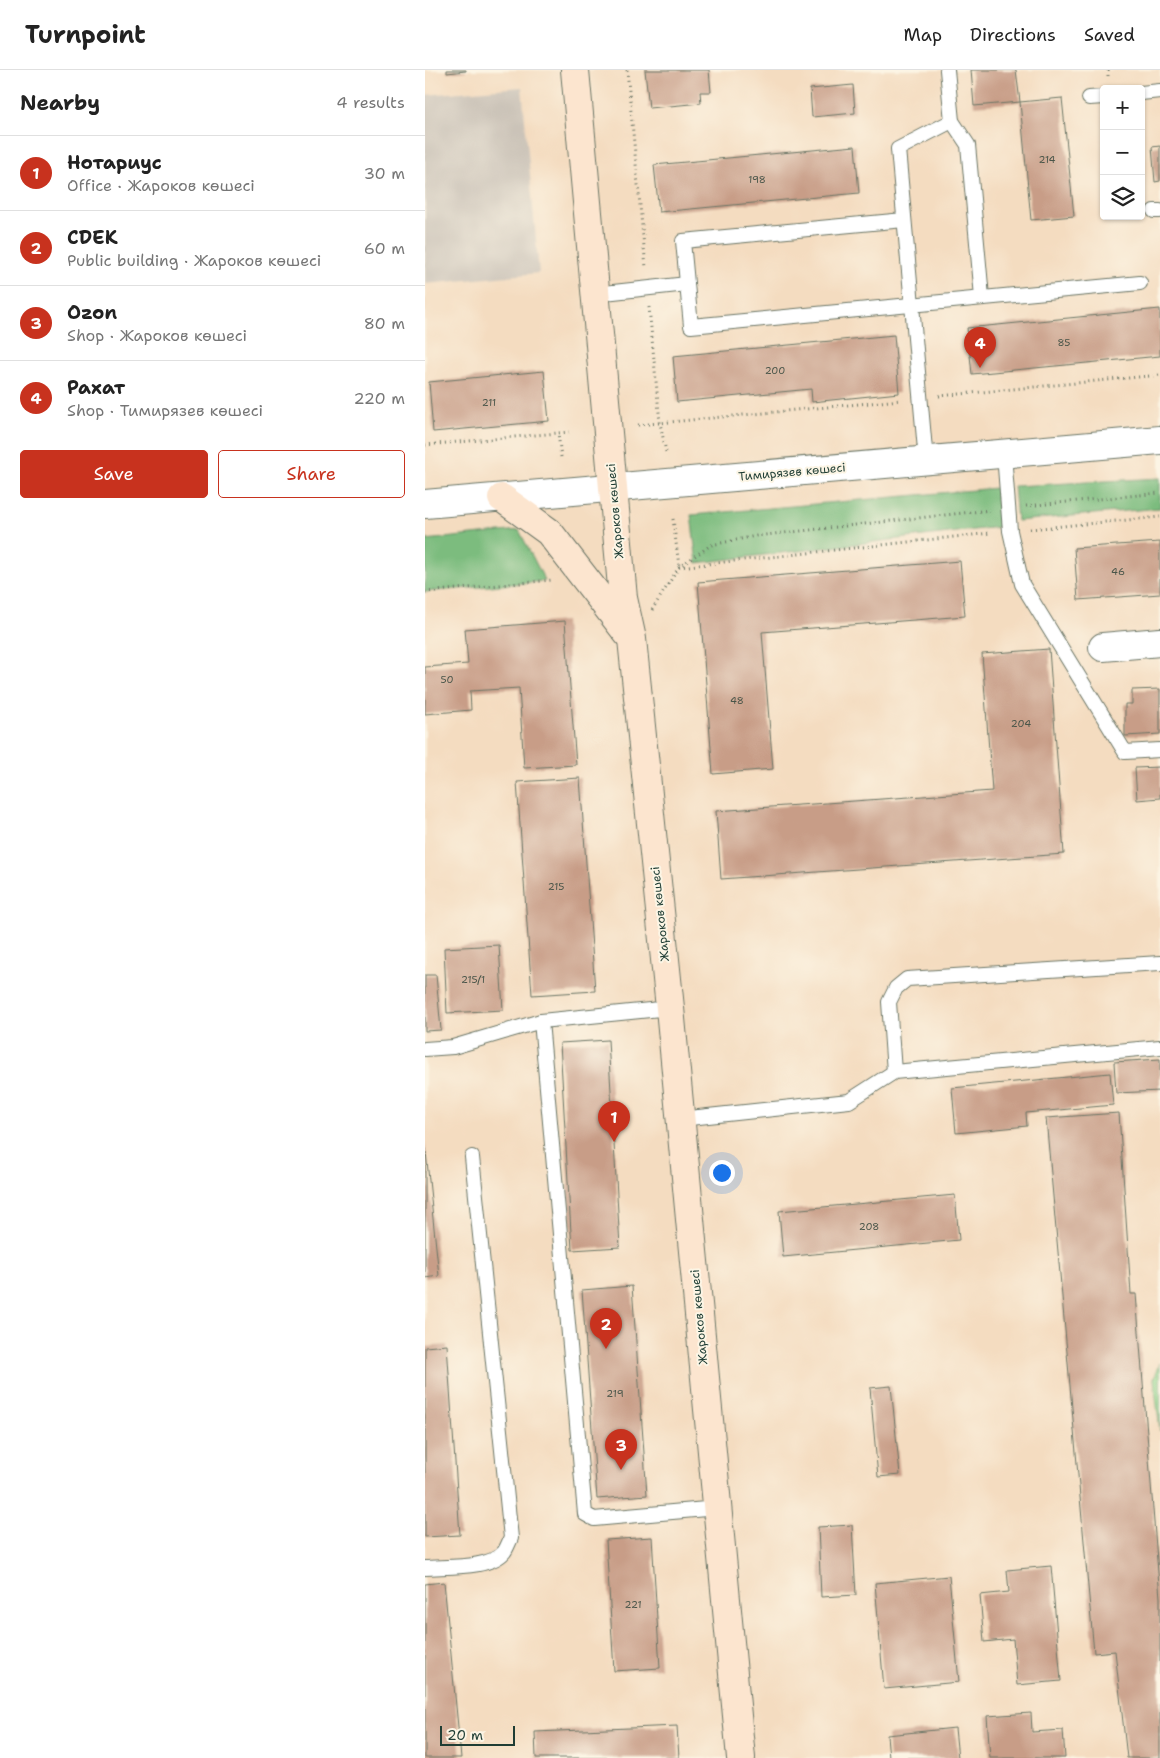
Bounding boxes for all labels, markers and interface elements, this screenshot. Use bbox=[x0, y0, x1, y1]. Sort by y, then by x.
text: Turnpoint bbox=[25, 19, 146, 51]
text: Map bbox=[904, 23, 942, 47]
text: Directions bbox=[970, 23, 1056, 47]
text: Saved bbox=[1084, 23, 1135, 47]
map controls bbox=[1100, 85, 1145, 220]
button: + bbox=[1100, 85, 1145, 130]
text: Nearby bbox=[20, 89, 100, 117]
text: 4 results bbox=[336, 92, 405, 113]
button: − bbox=[1100, 130, 1145, 175]
text: Нотариуc bbox=[67, 150, 162, 175]
house number: 214 bbox=[1038, 153, 1056, 166]
text: 1 bbox=[32, 163, 40, 184]
text: 30 m bbox=[364, 163, 405, 184]
house number: 198 bbox=[748, 173, 766, 186]
text: Office · Жароков көшесі bbox=[67, 175, 255, 196]
button: layers bbox=[1100, 175, 1145, 220]
text: CDEK bbox=[67, 225, 118, 250]
text: 2 bbox=[30, 238, 42, 259]
text: 60 m bbox=[364, 238, 405, 259]
text: Public building · Жароков көшесі bbox=[67, 250, 321, 271]
text: Ozon bbox=[67, 300, 117, 325]
text: 3 bbox=[30, 313, 42, 334]
text: 80 m bbox=[364, 313, 405, 334]
text: Shop · Жароков көшесі bbox=[67, 325, 247, 346]
pin: 4 bbox=[964, 327, 996, 368]
house number: 85 bbox=[1058, 336, 1070, 349]
house number: 200 bbox=[765, 364, 785, 377]
text: Рахат bbox=[67, 375, 125, 400]
text: 4 bbox=[30, 388, 42, 409]
text: 220 m bbox=[353, 388, 405, 409]
house number: 211 bbox=[482, 396, 496, 409]
text: Shop · Тимирязев көшесі bbox=[67, 400, 263, 421]
button: Save bbox=[20, 450, 208, 498]
button: Share bbox=[218, 450, 405, 498]
street label: Тимирязев көшесі bbox=[738, 459, 846, 485]
street label: Жароков көшесі bbox=[603, 463, 627, 559]
house number: 46 bbox=[1111, 565, 1125, 578]
house number: 50 bbox=[440, 673, 454, 686]
house number: 48 bbox=[730, 694, 744, 707]
house number: 204 bbox=[1011, 717, 1031, 730]
street label: Жароков көшесі bbox=[647, 866, 673, 962]
house number: 215 bbox=[548, 880, 564, 893]
house number: 215/1 bbox=[461, 973, 485, 986]
pin: 1 bbox=[598, 1101, 630, 1142]
your location bbox=[709, 1160, 735, 1186]
house number: 208 bbox=[859, 1220, 879, 1233]
street label: Жароков көшесі bbox=[687, 1269, 711, 1365]
pin: 2 bbox=[590, 1308, 622, 1349]
house number: 219 bbox=[606, 1387, 624, 1400]
pin: 3 bbox=[605, 1429, 637, 1470]
house number: 221 bbox=[624, 1598, 642, 1611]
scale bar bbox=[440, 1723, 515, 1746]
text: 20 m bbox=[447, 1726, 483, 1744]

